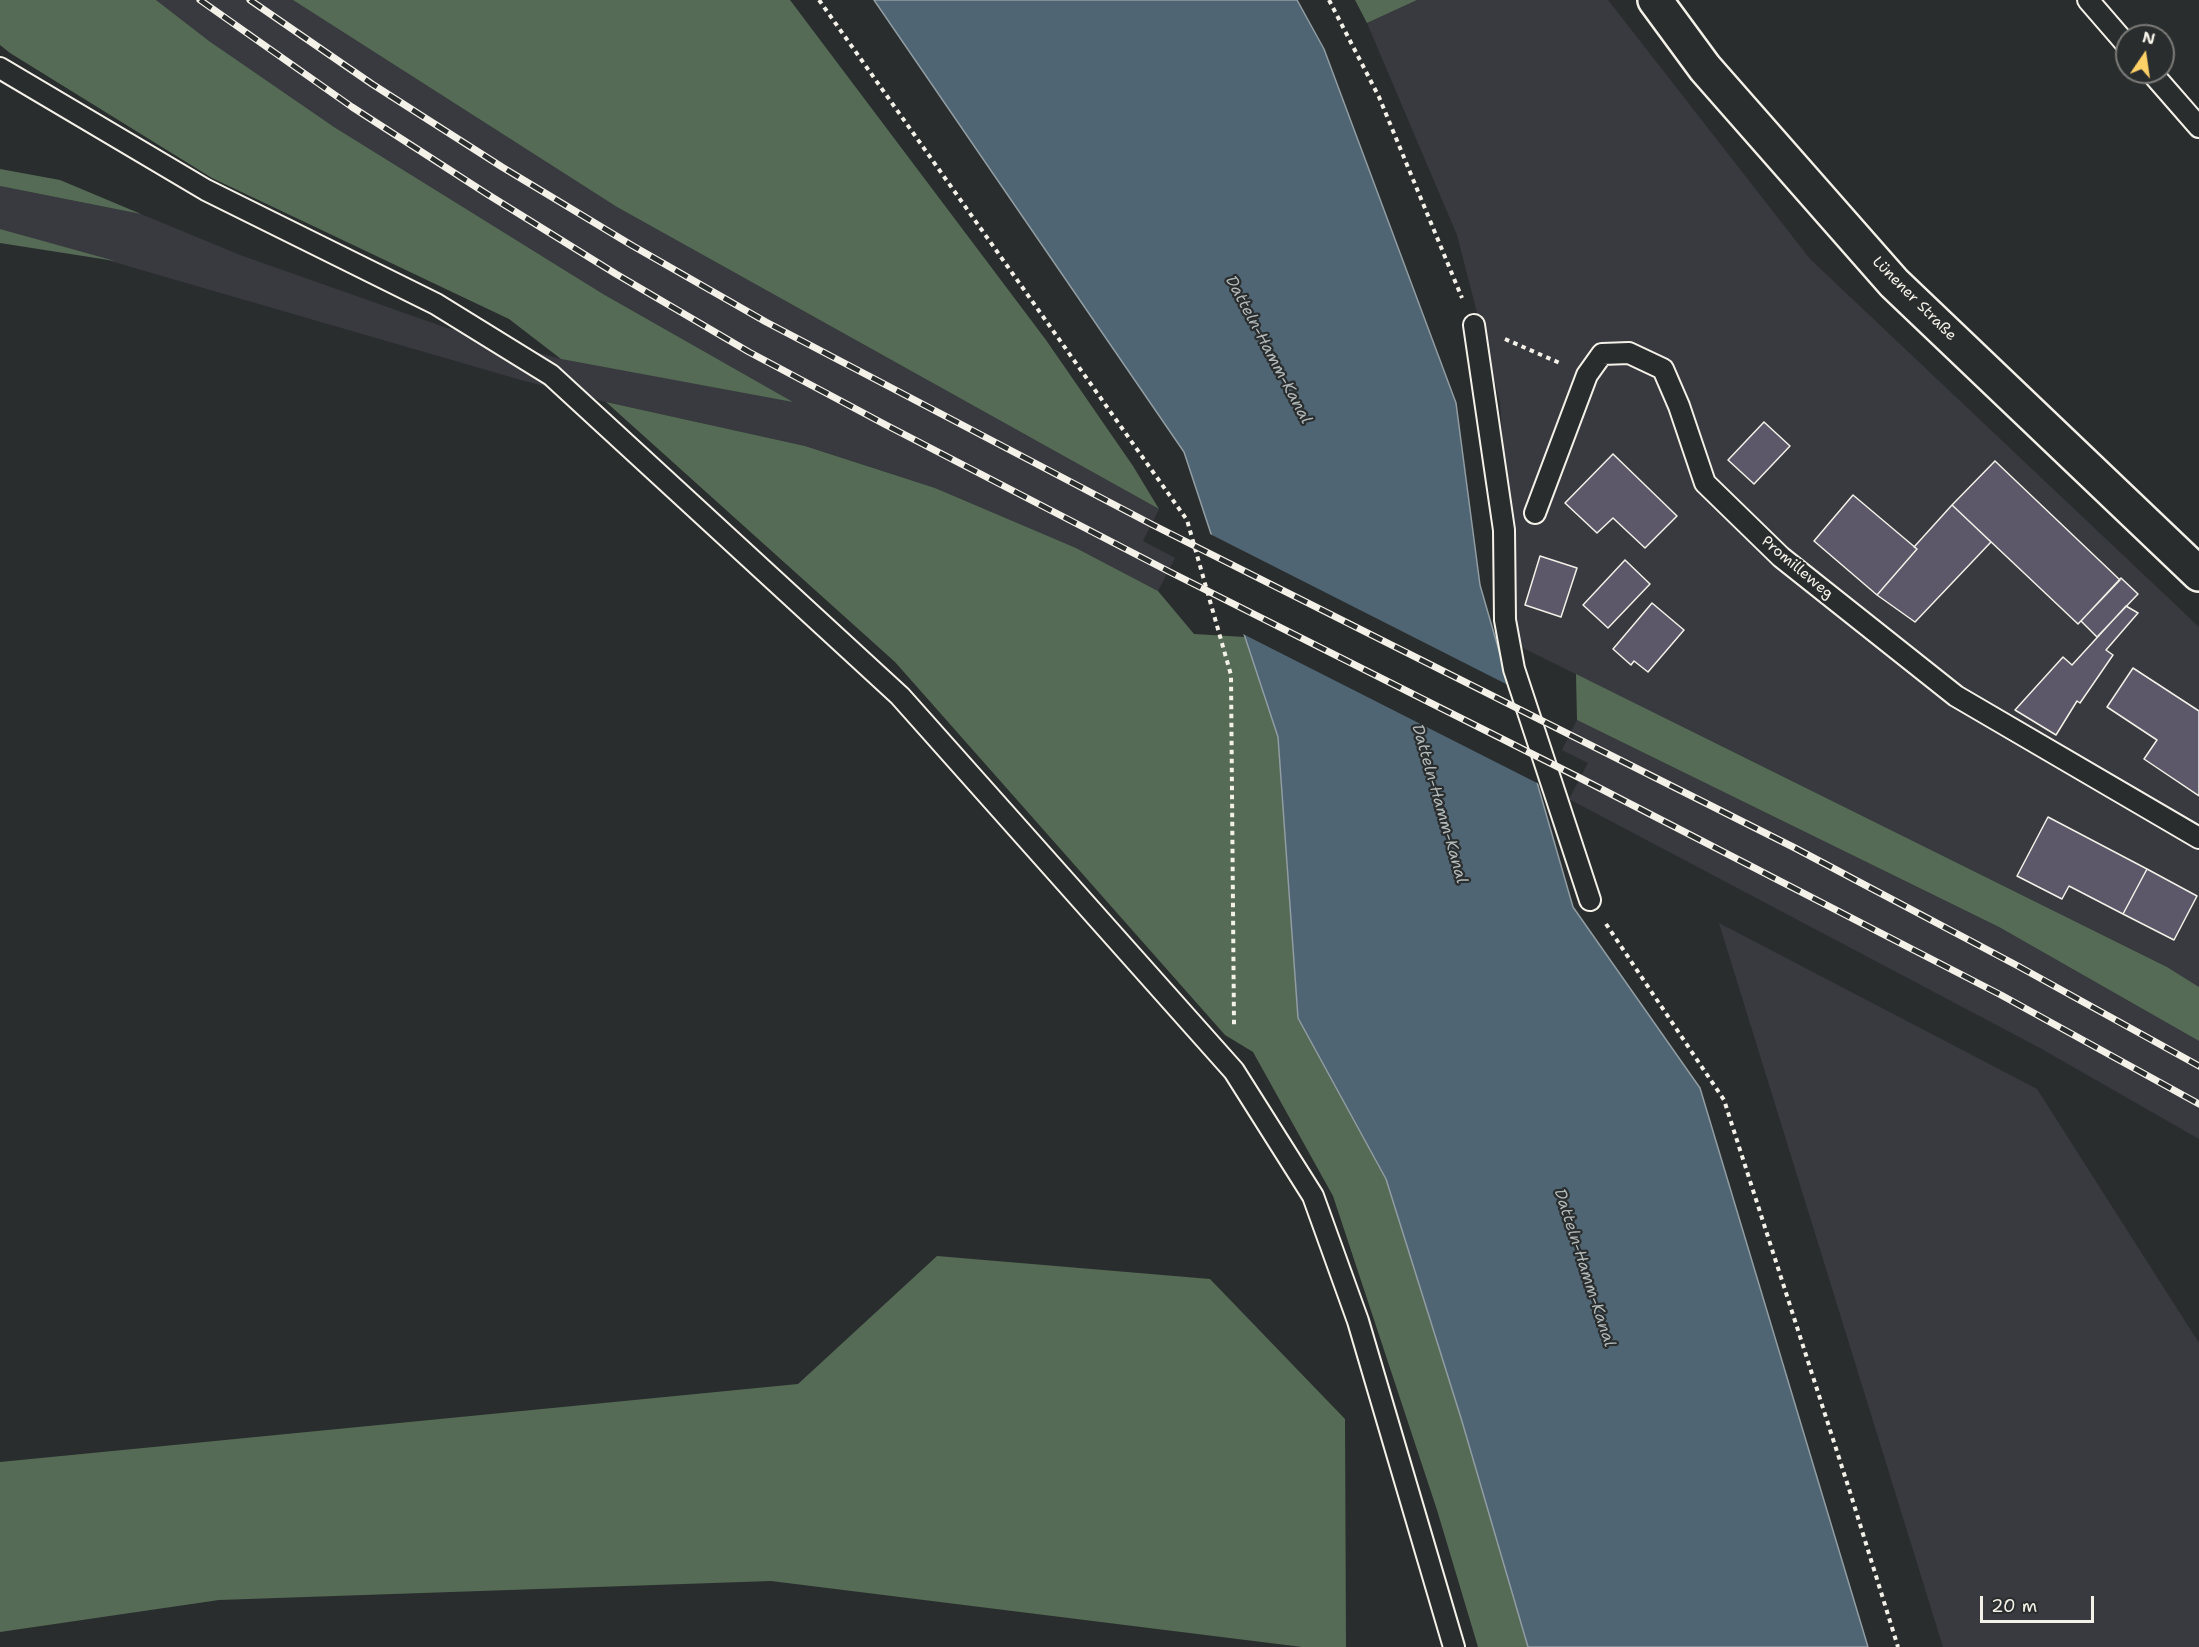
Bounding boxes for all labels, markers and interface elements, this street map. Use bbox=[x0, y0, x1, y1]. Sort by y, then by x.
north arrow bbox=[2115, 24, 2175, 84]
text: N bbox=[2140, 26, 2157, 50]
street label: Lünener Straße bbox=[1868, 253, 1960, 345]
water label: Datteln-Hamm-Kanal bbox=[1221, 273, 1315, 427]
street label: Promilleweg bbox=[1757, 533, 1837, 603]
water label: Datteln-Hamm-Kanal bbox=[1407, 722, 1471, 886]
water label: Datteln-Hamm-Kanal bbox=[1549, 1187, 1619, 1349]
scale bar bbox=[1983, 1584, 2097, 1622]
text: 20 m bbox=[1991, 1594, 2037, 1618]

